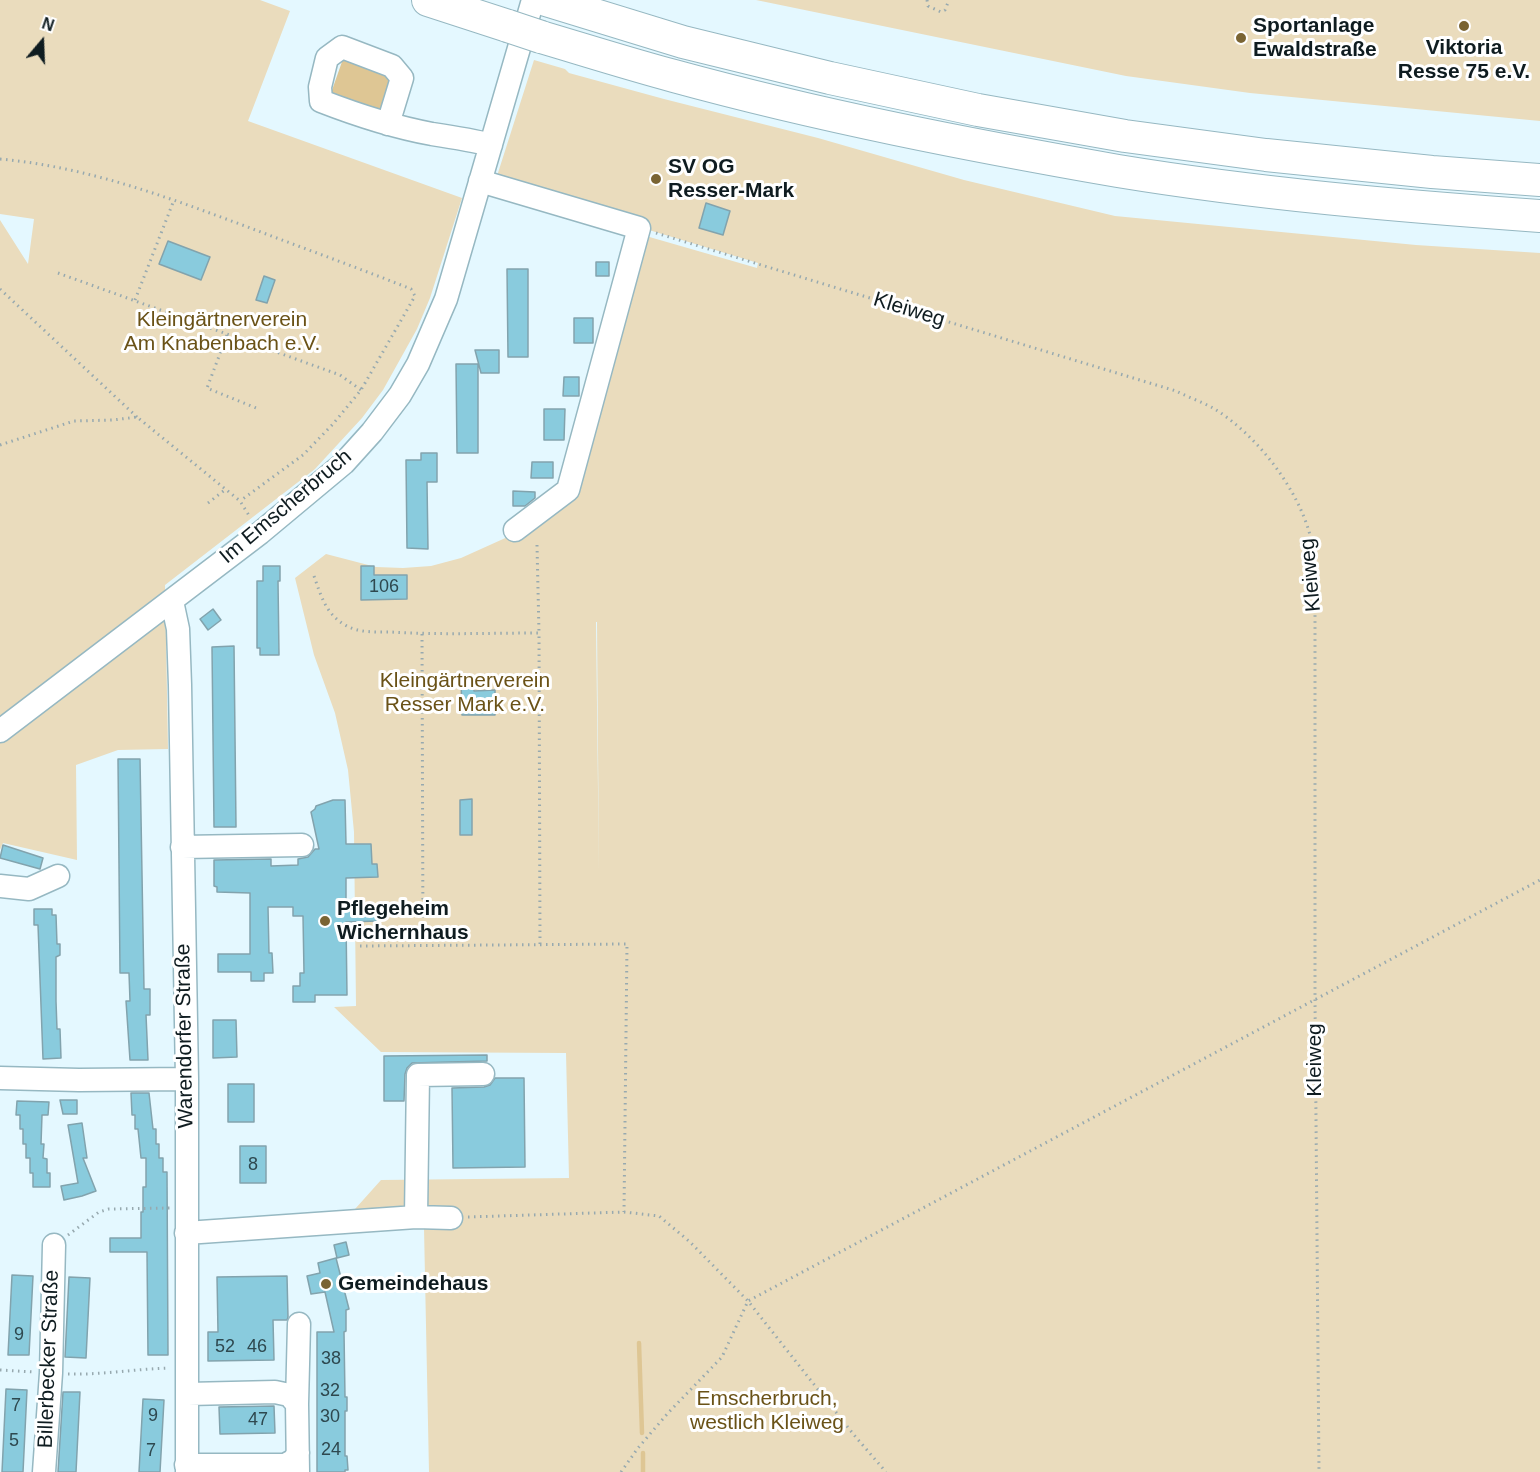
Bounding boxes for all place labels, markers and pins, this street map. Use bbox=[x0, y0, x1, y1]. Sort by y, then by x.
place label: Sportanlage Ewaldstraße bbox=[1253, 13, 1377, 63]
marker: Viktoria Resse 75 e.V. bbox=[1457, 19, 1471, 33]
marker: Sportanlage Ewaldstraße bbox=[1234, 31, 1248, 45]
place label: Viktoria Resse 75 e.V. bbox=[1398, 35, 1530, 85]
place label: SV OG Resser-Mark bbox=[668, 154, 794, 204]
marker: SV OG Resser-Mark bbox=[649, 172, 663, 186]
place label: Pflegeheim Wichernhaus bbox=[337, 896, 469, 946]
marker: Pflegeheim Wichernhaus bbox=[318, 914, 332, 928]
place label: Gemeindehaus bbox=[338, 1271, 489, 1297]
marker: Gemeindehaus bbox=[319, 1277, 333, 1291]

